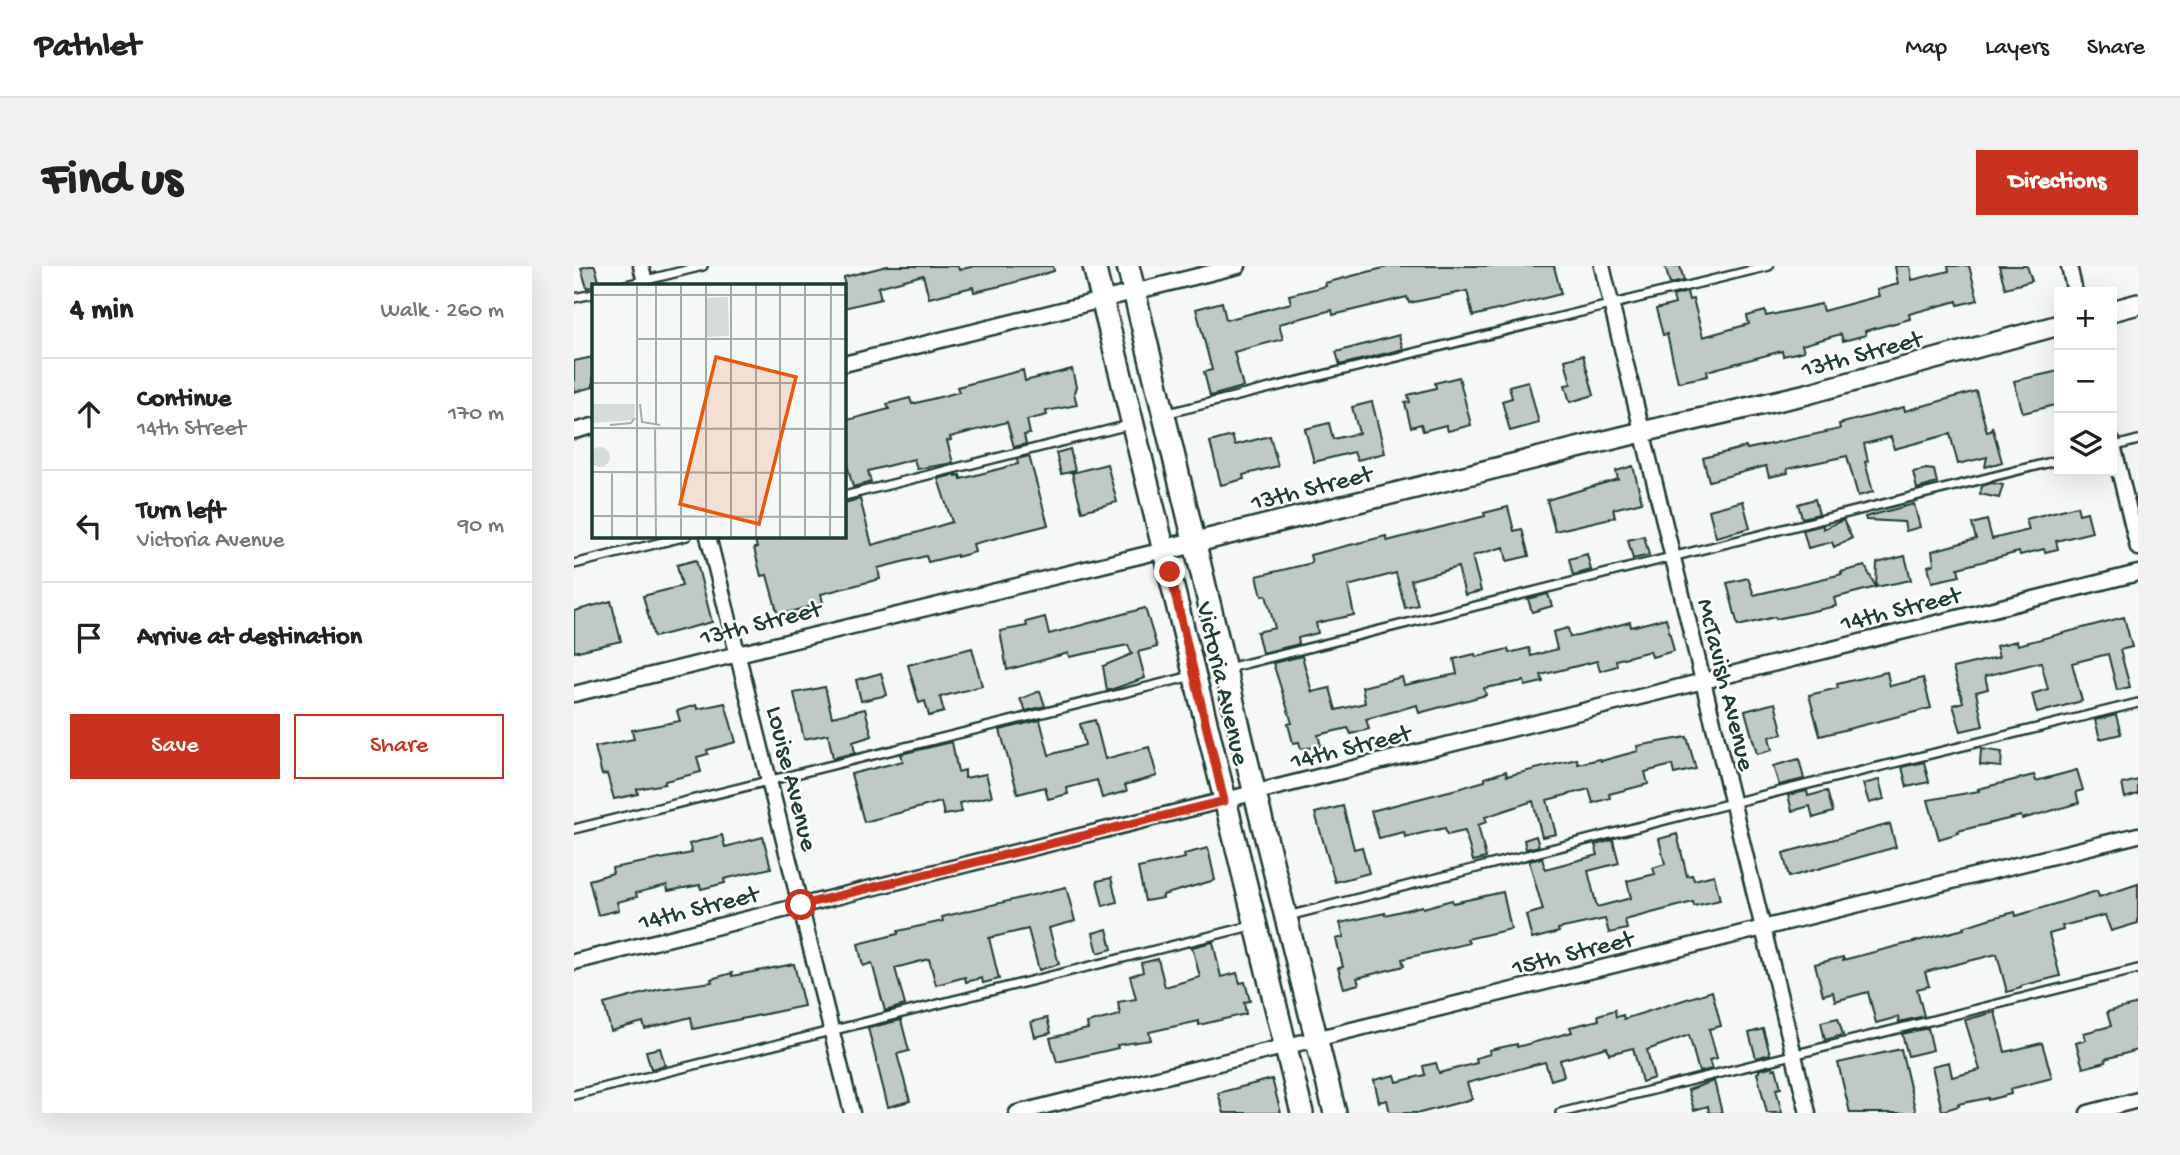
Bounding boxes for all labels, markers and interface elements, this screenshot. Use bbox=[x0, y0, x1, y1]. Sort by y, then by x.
text: Pathlet bbox=[35, 29, 141, 67]
text: Map bbox=[1905, 34, 1947, 63]
text: Layers bbox=[1985, 34, 2049, 63]
text: Share bbox=[2087, 34, 2145, 63]
button: Directions bbox=[1976, 150, 2138, 215]
text: Find us bbox=[42, 153, 182, 211]
inset map bbox=[592, 284, 845, 537]
map controls bbox=[2054, 287, 2117, 476]
button: + bbox=[2054, 287, 2117, 350]
text: 4 min bbox=[70, 294, 133, 329]
text: Walk · 260 m bbox=[380, 298, 504, 325]
street label: 13th Street bbox=[1797, 325, 1928, 388]
button: − bbox=[2054, 350, 2117, 413]
text: Continue bbox=[137, 385, 231, 416]
icon: ahead bbox=[70, 395, 108, 433]
text: 170 m bbox=[448, 401, 504, 428]
button: layers bbox=[2054, 413, 2117, 476]
text: 14th Street bbox=[137, 416, 246, 443]
street label: 13th Street bbox=[1247, 460, 1378, 521]
text: Turn left bbox=[137, 497, 225, 528]
icon: left bbox=[70, 507, 108, 545]
text: 90 m bbox=[458, 513, 504, 540]
text: Victoria Avenue bbox=[137, 528, 284, 555]
route end bbox=[1154, 556, 1185, 587]
street label: 14th Street bbox=[1837, 581, 1967, 642]
street label: 13th Street bbox=[696, 595, 827, 656]
street label: McTavish Avenue bbox=[1687, 596, 1760, 775]
street label: Victoria Avenue bbox=[1187, 598, 1255, 769]
icon: arrive bbox=[70, 619, 108, 657]
text: Arrive at destination bbox=[137, 623, 362, 654]
street label: Louise Avenue bbox=[757, 703, 823, 855]
button: Save bbox=[70, 714, 280, 779]
button: Share bbox=[294, 714, 504, 779]
street label: 14th Street bbox=[1287, 719, 1417, 780]
street label: 14th Street bbox=[635, 880, 765, 941]
route start bbox=[785, 889, 816, 920]
street label: 15th Street bbox=[1508, 925, 1639, 986]

